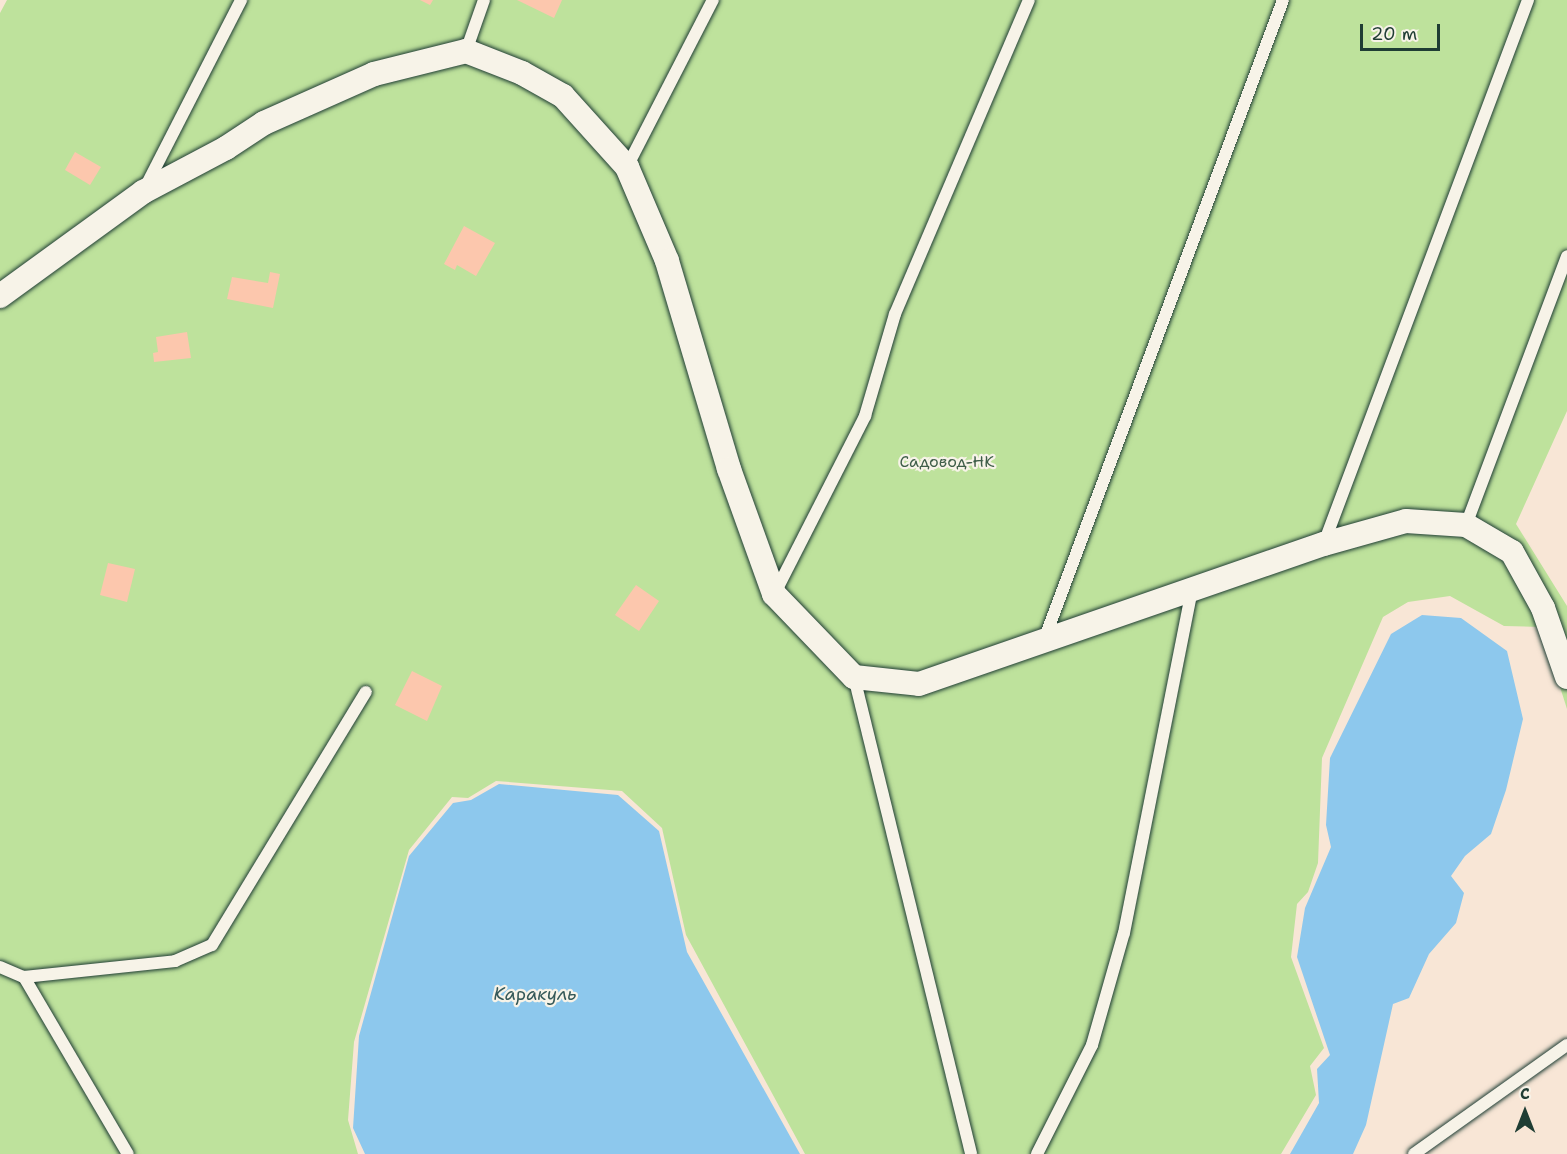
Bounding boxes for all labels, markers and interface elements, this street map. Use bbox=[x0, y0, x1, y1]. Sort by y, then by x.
scale bar bbox=[1363, 12, 1442, 50]
text: 20 m bbox=[1371, 22, 1417, 46]
park label: Садовод-НК bbox=[899, 452, 995, 472]
water label: Каракуль bbox=[494, 983, 576, 1005]
north arrow bbox=[1495, 1082, 1555, 1142]
text: С bbox=[1520, 1083, 1530, 1104]

